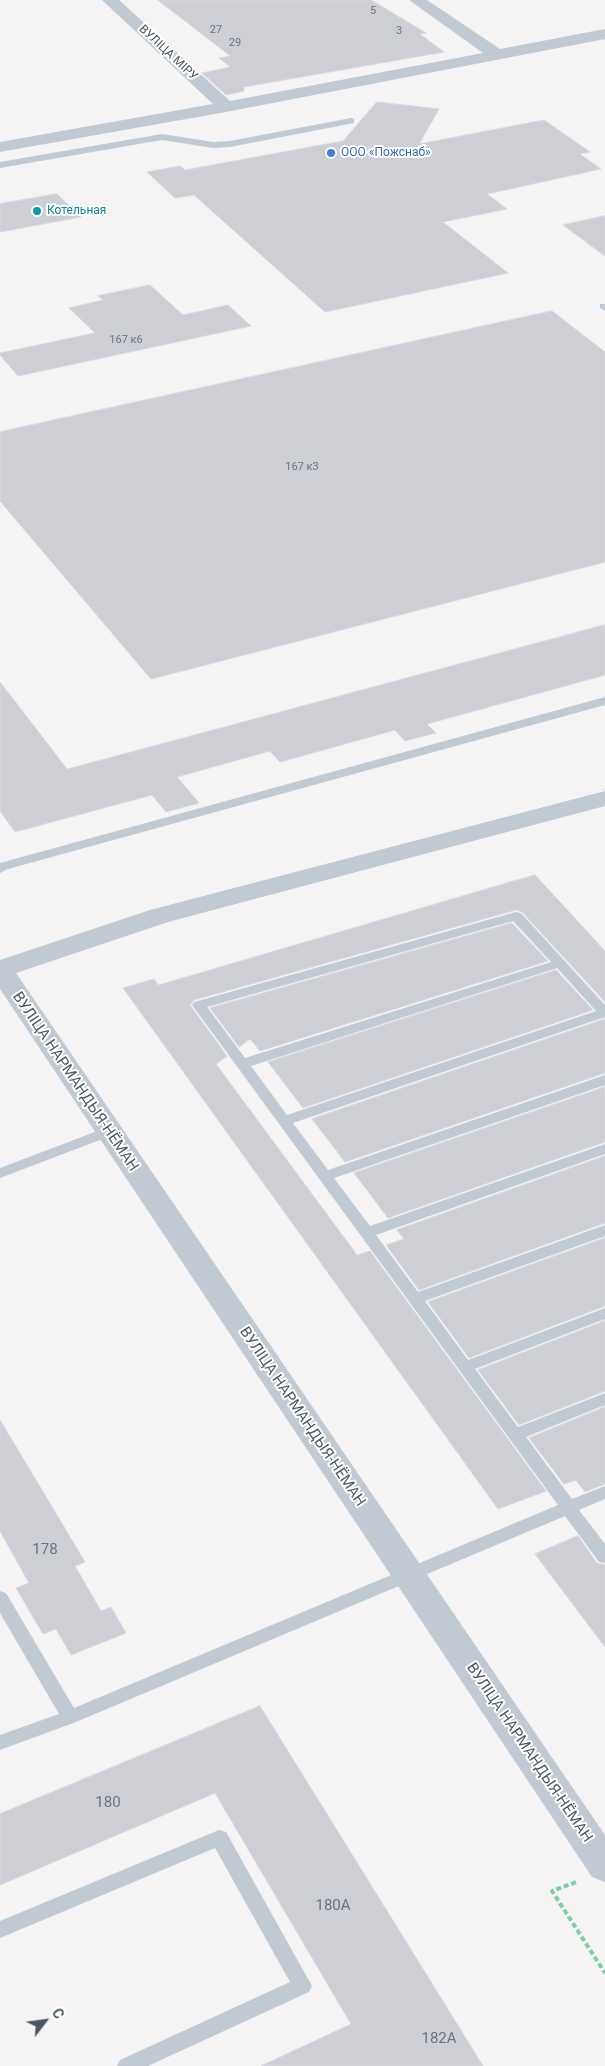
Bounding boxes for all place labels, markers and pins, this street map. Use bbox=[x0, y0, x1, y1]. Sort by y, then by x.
place label: ООО «Пожснаб» bbox=[341, 146, 431, 160]
marker: ООО «Пожснаб» bbox=[325, 147, 337, 159]
place label: Котельная bbox=[47, 204, 106, 218]
marker: Котельная bbox=[31, 205, 43, 217]

